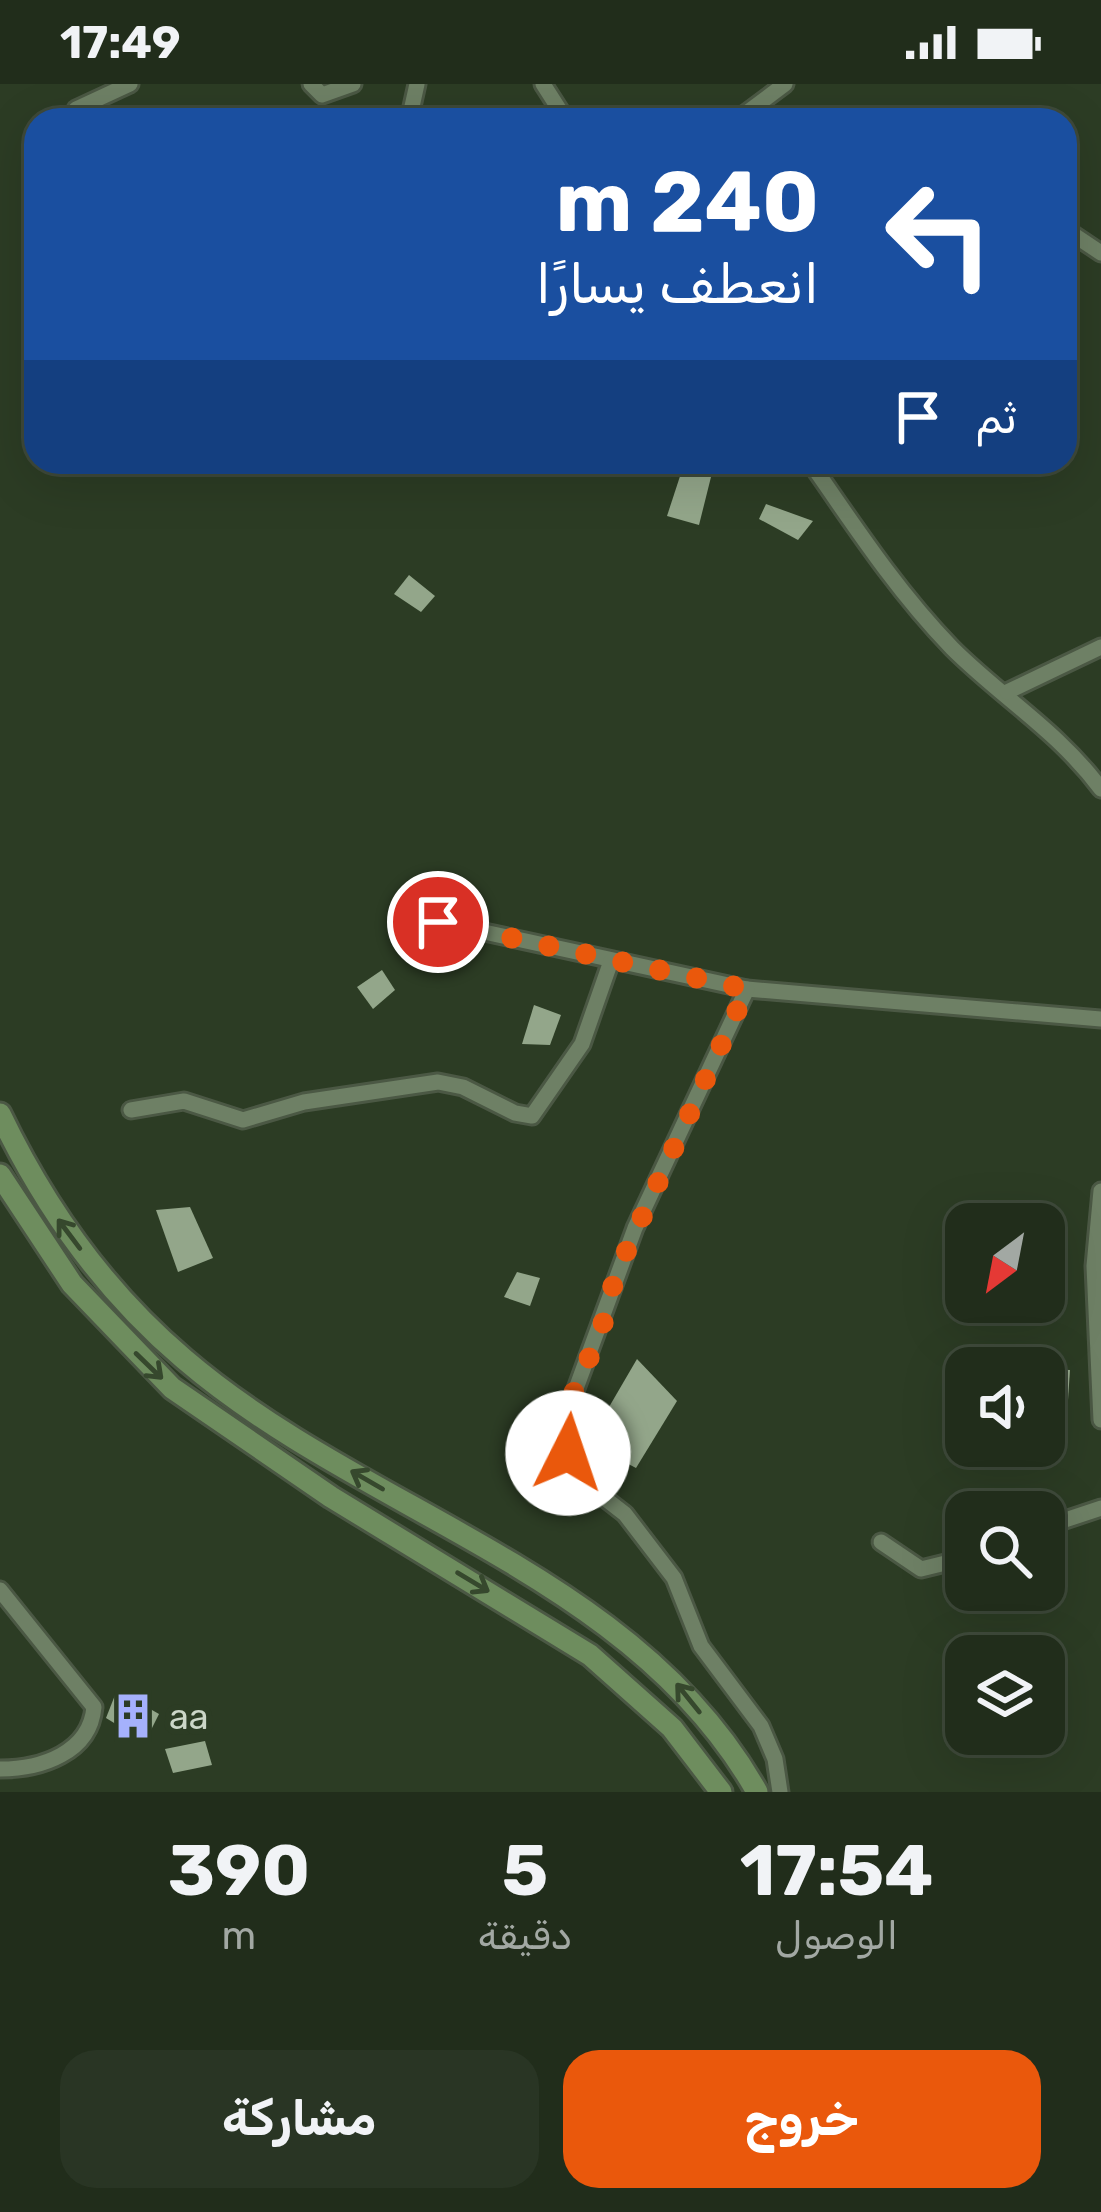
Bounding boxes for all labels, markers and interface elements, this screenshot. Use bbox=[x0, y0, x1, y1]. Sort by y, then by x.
text: 17:49 bbox=[60, 16, 181, 69]
text: 240 m bbox=[555, 152, 819, 252]
icon: left bbox=[861, 156, 1017, 312]
text: انعطف يسارًا bbox=[536, 253, 819, 317]
icon: arrive bbox=[885, 384, 951, 450]
text: ثم bbox=[975, 391, 1017, 444]
pin bbox=[387, 871, 489, 973]
icon: arrive bbox=[405, 889, 471, 955]
north arrow bbox=[945, 1203, 1065, 1323]
map controls bbox=[945, 1203, 1065, 1755]
one-way arrow bbox=[57, 1218, 83, 1250]
button: sound bbox=[945, 1347, 1065, 1467]
one-way arrow bbox=[134, 1351, 163, 1379]
position arrow bbox=[505, 1390, 631, 1516]
one-way arrow bbox=[350, 1468, 385, 1492]
button: search bbox=[945, 1491, 1065, 1611]
one-way arrow bbox=[455, 1570, 489, 1594]
button: layers bbox=[945, 1635, 1065, 1755]
one-way arrow bbox=[675, 1682, 702, 1714]
building icon: aa bbox=[108, 1691, 158, 1741]
place label: aa bbox=[169, 1695, 209, 1738]
text: 390 bbox=[168, 1828, 310, 1913]
text: 5 bbox=[502, 1828, 548, 1913]
text: 17:54 bbox=[740, 1828, 933, 1913]
text: m bbox=[222, 1913, 256, 1959]
text: دقيقة bbox=[478, 1913, 572, 1959]
text: الوصول bbox=[775, 1913, 898, 1959]
button: مشاركة bbox=[60, 2050, 539, 2188]
button: خروج bbox=[563, 2050, 1041, 2188]

